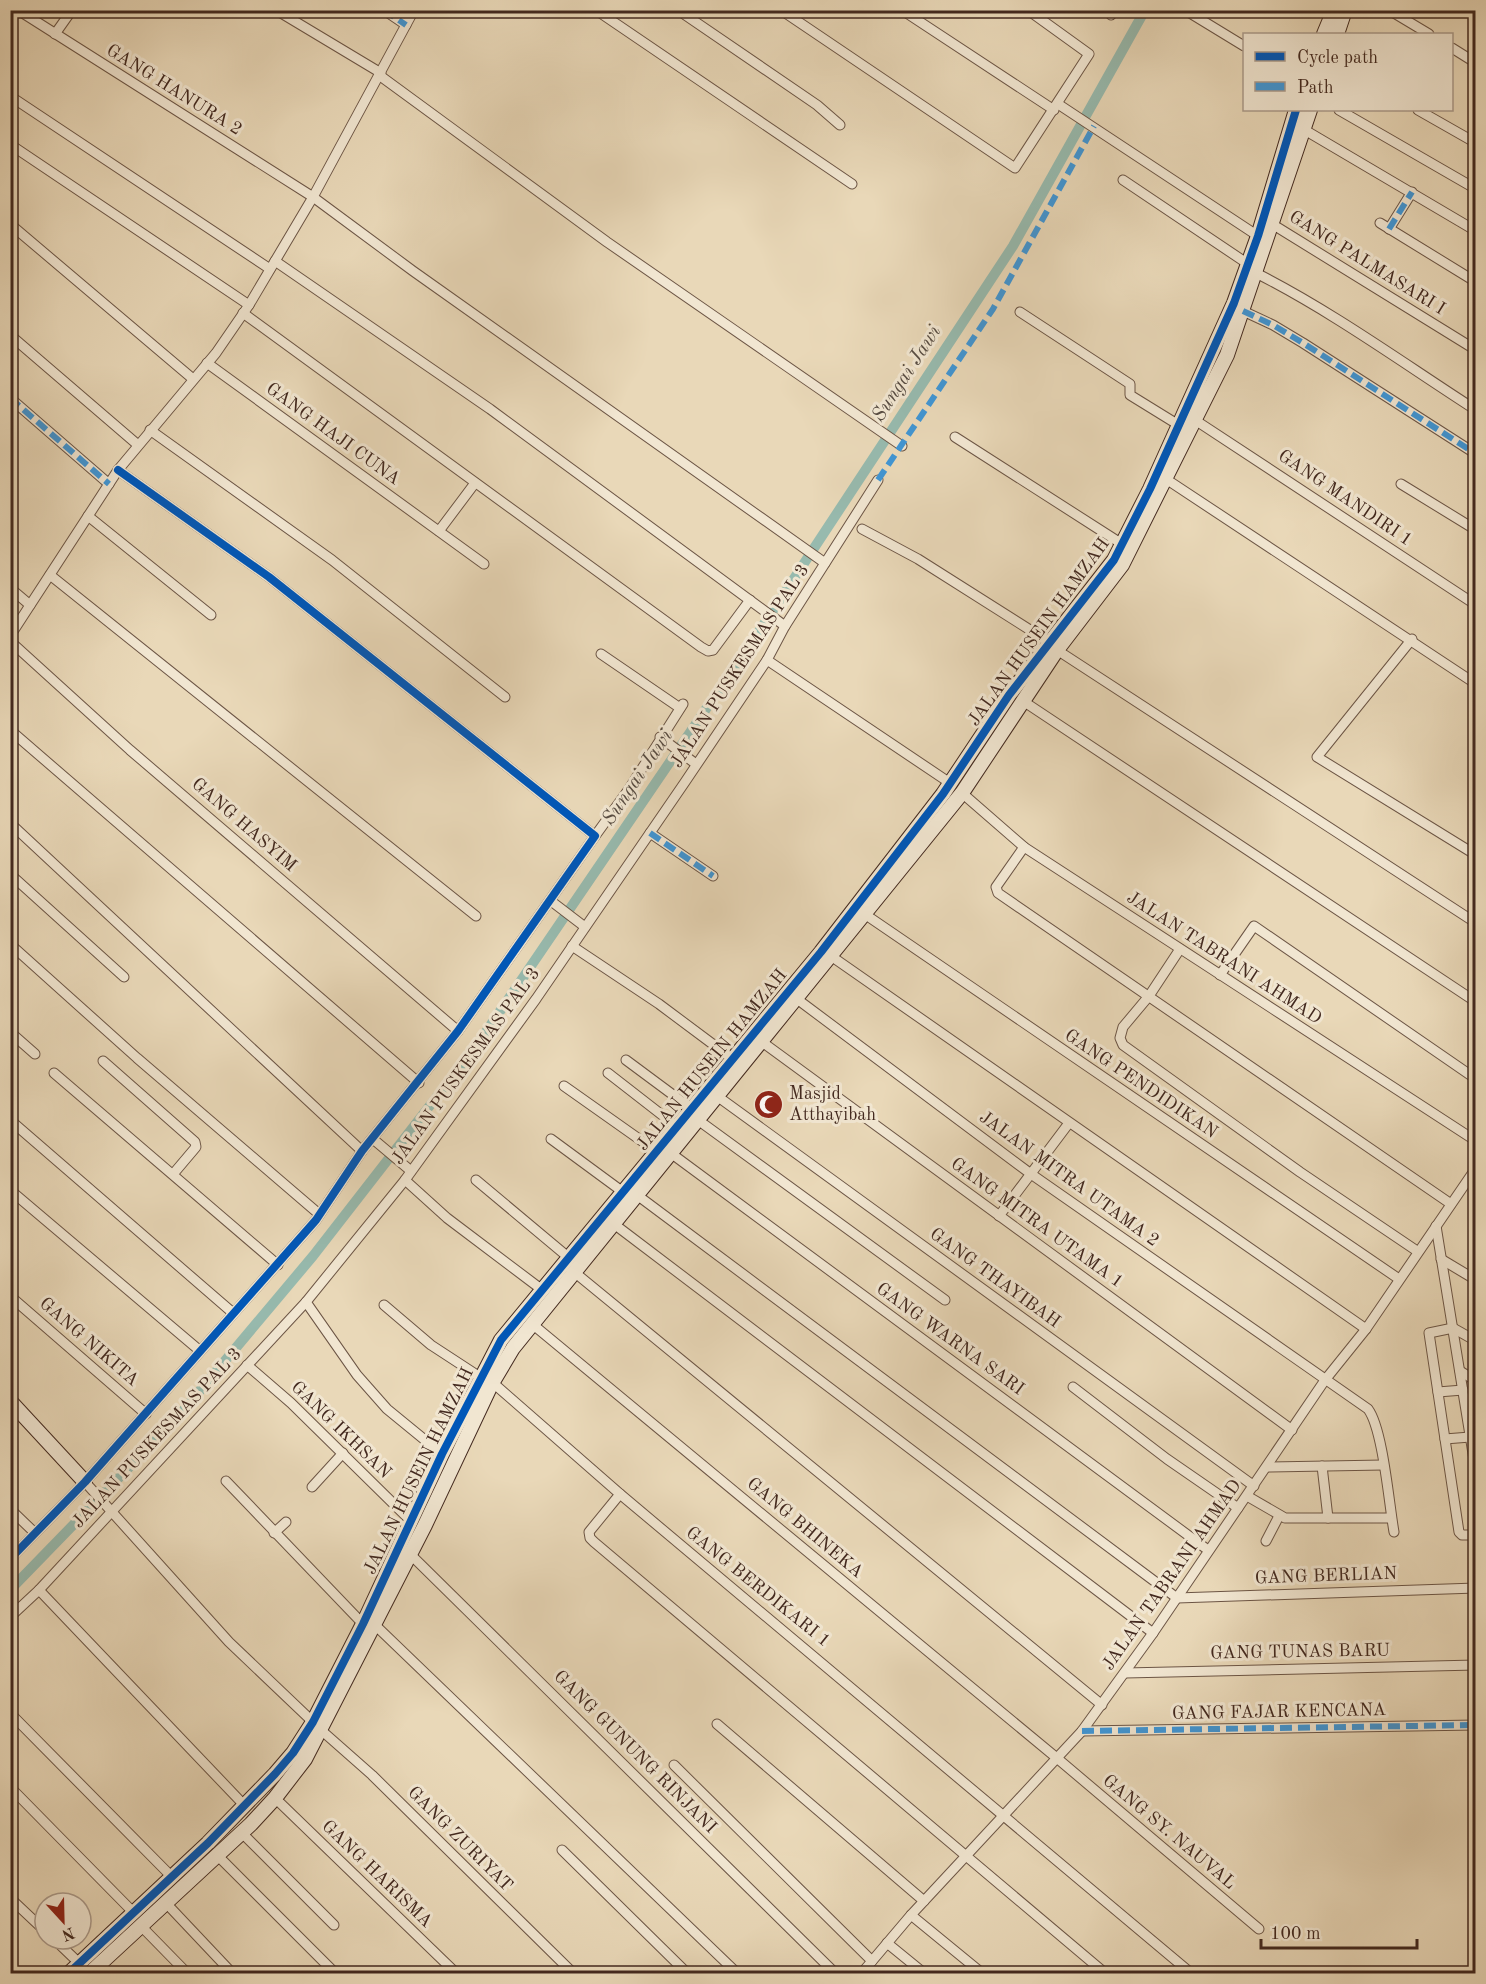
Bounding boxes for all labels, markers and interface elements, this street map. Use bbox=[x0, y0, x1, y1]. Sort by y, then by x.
legend bbox=[1243, 33, 1453, 111]
street label: GANG HANURA 2 bbox=[103, 41, 245, 139]
text: Cycle path bbox=[1297, 49, 1378, 67]
text: Path bbox=[1297, 79, 1334, 97]
street label: GANG PALMASARI I bbox=[1286, 208, 1448, 318]
water label: Sungai Jawi bbox=[869, 322, 946, 426]
street label: GANG HAJI CUNA bbox=[263, 379, 404, 489]
street label: GANG MANDIRI 1 bbox=[1275, 447, 1415, 549]
street label: JALAN HUSEIN HAMZAH bbox=[965, 535, 1113, 729]
street label: JALAN PUSKESMAS PAL 3 bbox=[667, 561, 813, 771]
water label: Sungai Jawi bbox=[599, 726, 677, 829]
street label: GANG HASYIM bbox=[188, 775, 300, 875]
street label: JALAN TABRANI AHMAD bbox=[1123, 888, 1325, 1028]
street label: JALAN PUSKESMAS PAL 3 bbox=[389, 964, 543, 1168]
street label: JALAN HUSEIN HAMZAH bbox=[633, 966, 791, 1154]
street label: GANG PENDIDIKAN bbox=[1061, 1026, 1221, 1142]
place label: Masjid Atthayibah bbox=[789, 1085, 876, 1124]
mosque icon: Masjid Atthayibah bbox=[752, 1088, 784, 1120]
street label: JALAN MITRA UTAMA 2 bbox=[976, 1108, 1162, 1250]
street label: GANG MITRA UTAMA 1 bbox=[947, 1155, 1127, 1291]
street label: GANG THAYIBAH bbox=[926, 1225, 1064, 1331]
street label: GANG WARNA SARI bbox=[873, 1279, 1027, 1399]
street label: GANG NIKITA bbox=[36, 1294, 142, 1390]
street label: JALAN PUSKESMAS PAL 3 bbox=[69, 1345, 245, 1531]
street label: JALAN HUSEIN HAMZAH bbox=[361, 1365, 477, 1577]
street label: GANG IKHSAN bbox=[288, 1378, 395, 1482]
street label: GANG BHINEKA bbox=[744, 1474, 867, 1582]
street label: JALAN TABRANI AHMAD bbox=[1099, 1476, 1245, 1674]
street label: GANG BERDIKARI 1 bbox=[683, 1523, 833, 1651]
street label: GANG BERLIAN bbox=[1254, 1565, 1398, 1587]
street label: GANG TUNAS BARU bbox=[1210, 1641, 1390, 1663]
street label: GANG GUNUNG RINJANI bbox=[550, 1667, 720, 1837]
street label: GANG FAJAR KENCANA bbox=[1172, 1701, 1387, 1723]
street label: GANG SY. NAUVAL bbox=[1099, 1771, 1239, 1893]
street label: GANG ZURIYAT bbox=[404, 1783, 516, 1895]
street label: GANG HARISMA bbox=[318, 1817, 436, 1931]
north arrow bbox=[33, 1891, 93, 1951]
scale bar bbox=[1261, 1912, 1417, 1950]
text: N bbox=[58, 1923, 77, 1943]
text: 100 m bbox=[1270, 1925, 1321, 1943]

